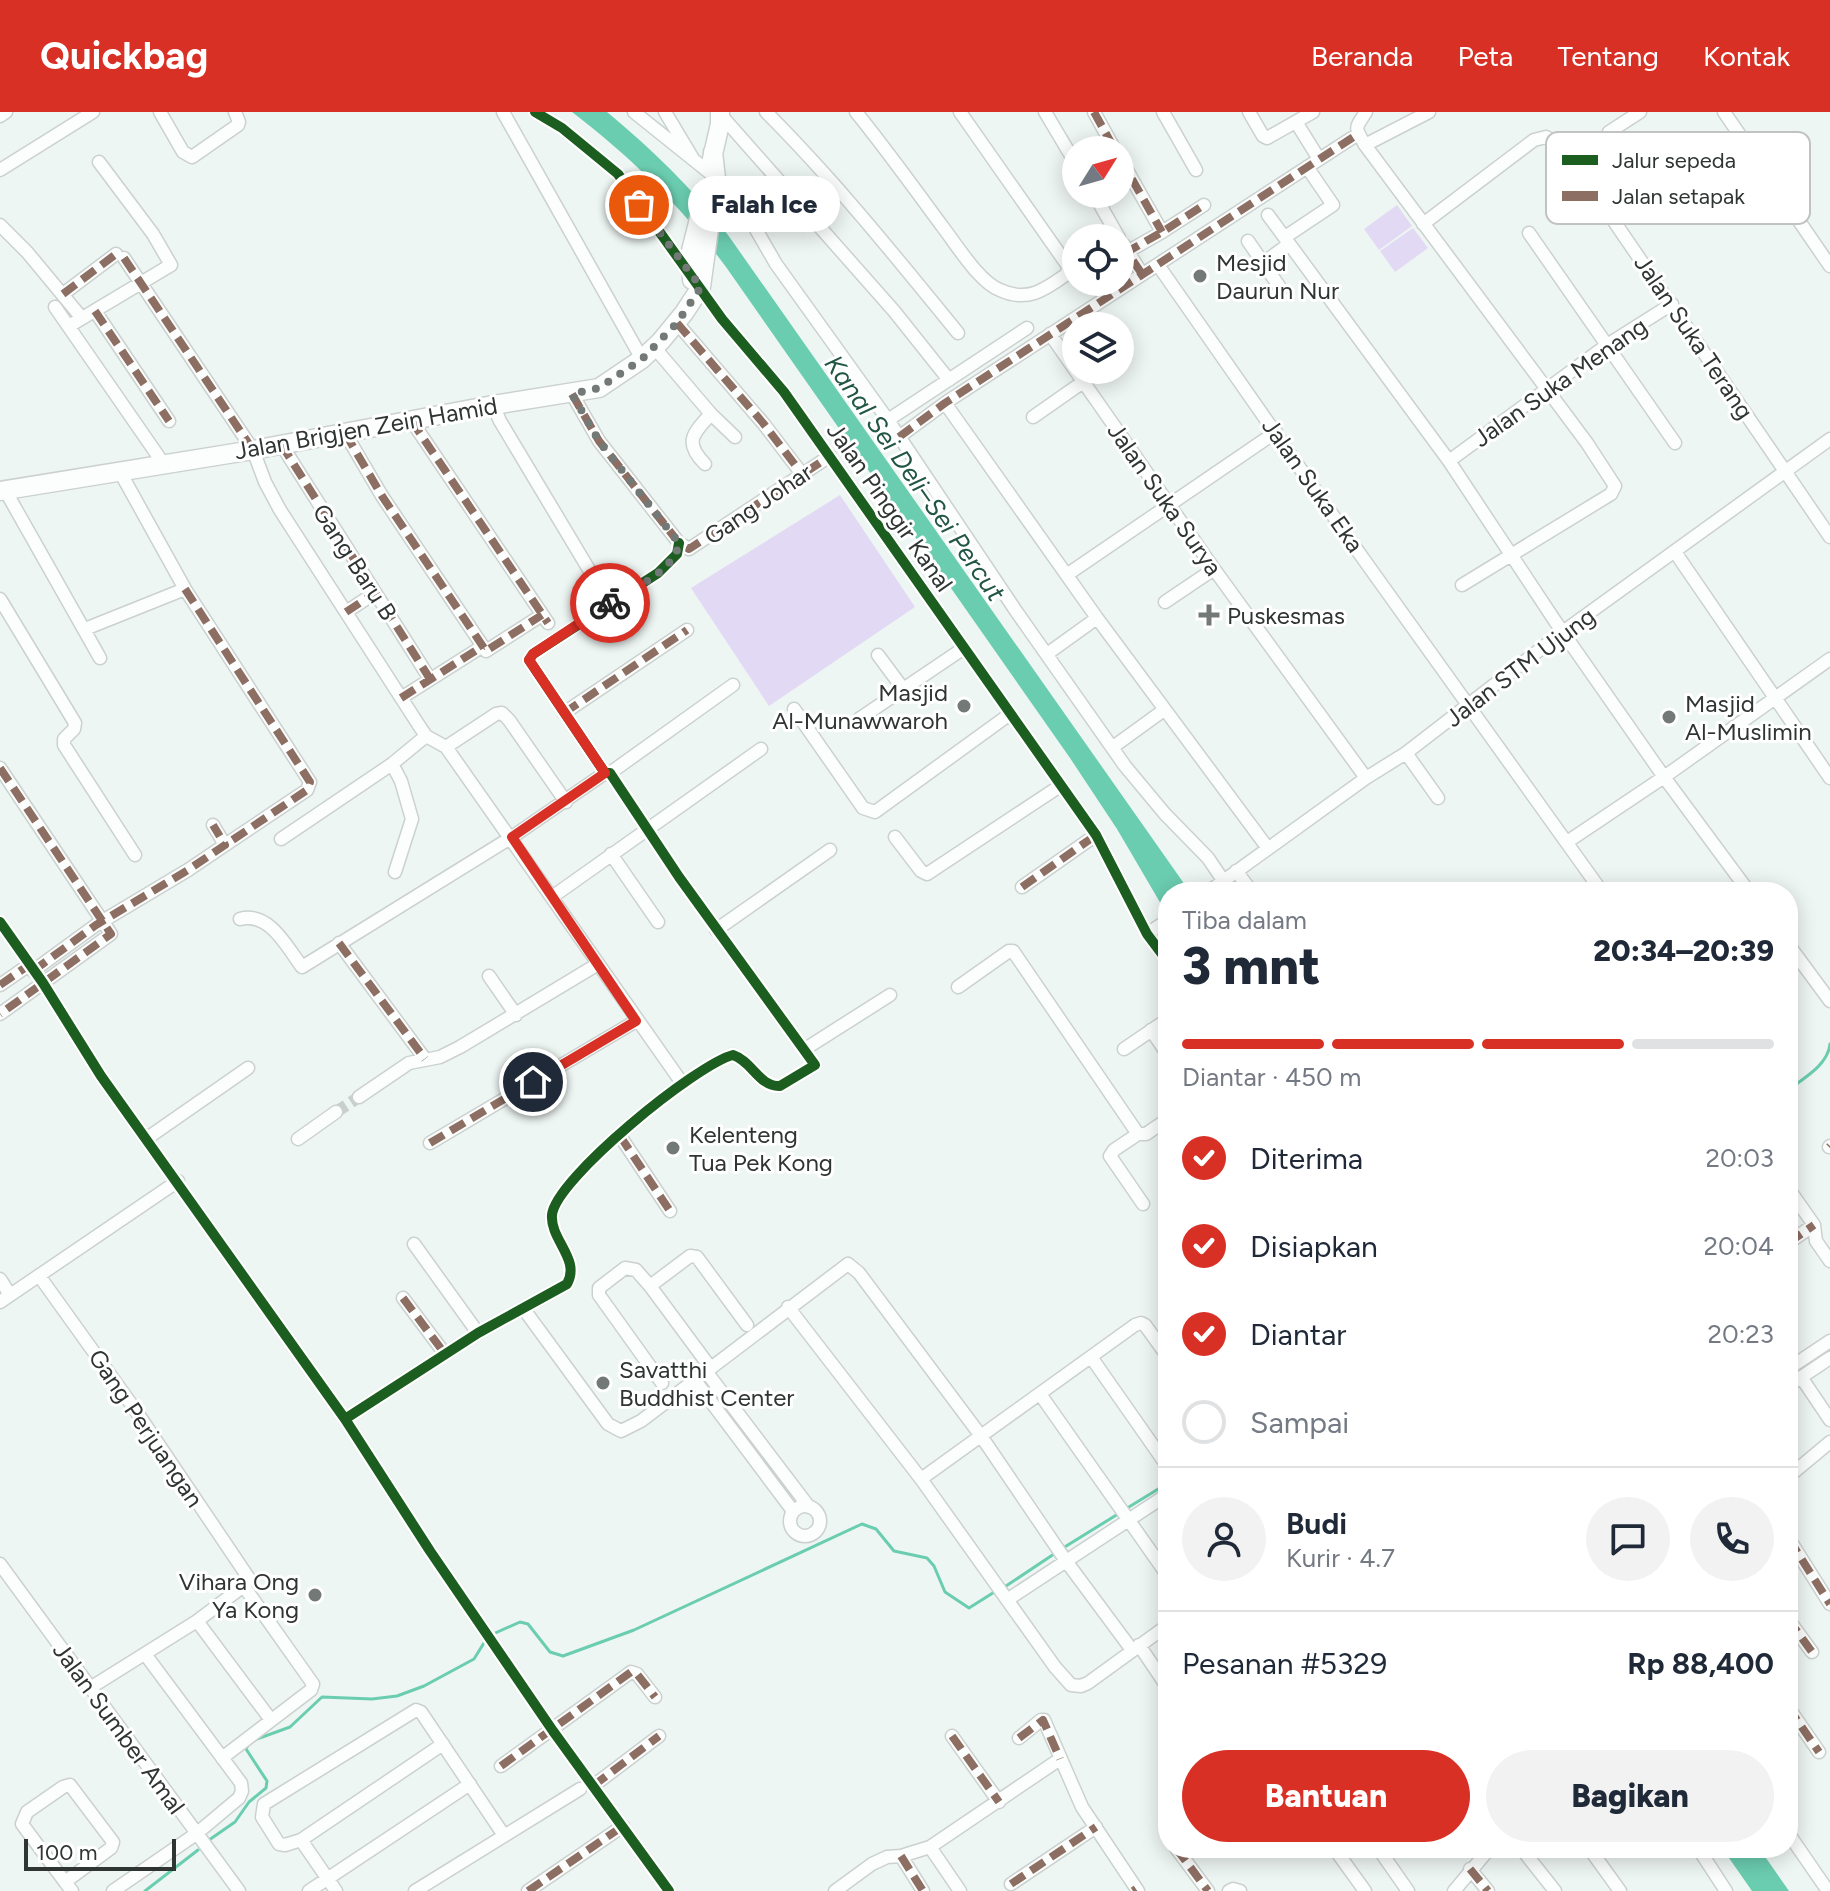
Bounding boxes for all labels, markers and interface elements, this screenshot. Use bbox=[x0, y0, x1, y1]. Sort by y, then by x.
text: Quickbag bbox=[40, 33, 208, 79]
text: Beranda bbox=[1311, 39, 1413, 73]
text: Peta bbox=[1457, 39, 1513, 73]
text: Tentang bbox=[1557, 39, 1659, 73]
text: Kontak bbox=[1703, 39, 1790, 73]
legend bbox=[1546, 132, 1810, 224]
north arrow bbox=[1062, 136, 1134, 208]
map controls bbox=[1062, 136, 1134, 384]
text: Jalur sepeda bbox=[1612, 147, 1736, 174]
pin bbox=[605, 171, 673, 239]
callout: Falah Ice bbox=[687, 177, 839, 233]
icon: bag bbox=[617, 183, 661, 227]
text: Jalan setapak bbox=[1612, 183, 1745, 210]
text: Falah Ice bbox=[711, 188, 817, 220]
button: locate bbox=[1062, 224, 1134, 296]
place label: Mesjid Daurun Nur bbox=[1216, 248, 1339, 305]
street label: Jalan Suka Terang bbox=[1628, 249, 1760, 425]
marker: Mesjid Daurun Nur bbox=[1191, 267, 1209, 285]
street label: Jalan Suka Menang bbox=[1467, 311, 1653, 453]
button: layers bbox=[1062, 312, 1134, 384]
water label: Kanal Sei Deli–Sei Percut bbox=[818, 349, 1013, 608]
street label: Jalan Brigjen Zein Hamid bbox=[232, 391, 500, 465]
street label: Jalan Suka Eka bbox=[1256, 412, 1370, 558]
street label: Jalan Pinggir Kanal bbox=[821, 417, 959, 597]
street label: Jalan Suka Surya bbox=[1102, 417, 1228, 581]
street label: Gang Johar bbox=[699, 457, 817, 551]
street label: Gang Baru B bbox=[307, 498, 403, 626]
courier bbox=[570, 563, 650, 643]
icon: bike bbox=[588, 581, 632, 625]
place label: Puskesmas bbox=[1227, 601, 1345, 630]
street label: Jalan STM Ujung bbox=[1439, 601, 1601, 733]
marker: Puskesmas bbox=[1198, 604, 1220, 626]
place label: Masjid Al-Munawwaroh bbox=[772, 678, 948, 735]
place label: Masjid Al-Muslimin bbox=[1685, 689, 1812, 746]
marker: Masjid Al-Munawwaroh bbox=[955, 697, 973, 715]
marker: Masjid Al-Muslimin bbox=[1660, 708, 1678, 726]
text: Tiba dalam bbox=[1182, 904, 1307, 936]
text: 20:34–20:39 bbox=[1593, 932, 1774, 969]
text: 3 mnt bbox=[1182, 935, 1320, 997]
pin bbox=[499, 1048, 567, 1116]
icon: home bbox=[511, 1060, 555, 1104]
text: Diantar · 450 m bbox=[1182, 1061, 1361, 1093]
place label: Kelenteng Tua Pek Kong bbox=[689, 1120, 833, 1177]
icon: check bbox=[1182, 1136, 1226, 1180]
marker: Kelenteng Tua Pek Kong bbox=[664, 1139, 682, 1157]
text: Diterima bbox=[1250, 1140, 1363, 1177]
text: 20:03 bbox=[1705, 1142, 1774, 1174]
icon: check bbox=[1182, 1224, 1226, 1268]
text: Disiapkan bbox=[1250, 1228, 1378, 1265]
text: 20:04 bbox=[1703, 1230, 1774, 1262]
icon: check bbox=[1182, 1312, 1226, 1356]
text: Diantar bbox=[1250, 1316, 1346, 1353]
text: 20:23 bbox=[1708, 1318, 1774, 1350]
street label: Gang Perjuangan bbox=[83, 1344, 209, 1512]
place label: Savatthi Buddhist Center bbox=[619, 1355, 794, 1412]
marker: Savatthi Buddhist Center bbox=[594, 1374, 612, 1392]
text: Sampai bbox=[1250, 1404, 1349, 1441]
button: person bbox=[1182, 1497, 1266, 1581]
button: chat bbox=[1586, 1497, 1670, 1581]
button: phone bbox=[1690, 1497, 1774, 1581]
text: Budi bbox=[1286, 1505, 1347, 1542]
text: Kurir · 4.7 bbox=[1286, 1542, 1395, 1574]
place label: Vihara Ong Ya Kong bbox=[179, 1567, 299, 1624]
marker: Vihara Ong Ya Kong bbox=[306, 1586, 324, 1604]
street label: Jalan Sumber Amal bbox=[47, 1636, 191, 1820]
text: Pesanan #5329 bbox=[1182, 1645, 1387, 1682]
text: Rp 88,400 bbox=[1627, 1645, 1774, 1682]
button: Bantuan bbox=[1182, 1750, 1470, 1842]
button: Bagikan bbox=[1486, 1750, 1774, 1842]
scale bar bbox=[24, 1835, 176, 1871]
text: 100 m bbox=[36, 1839, 97, 1866]

